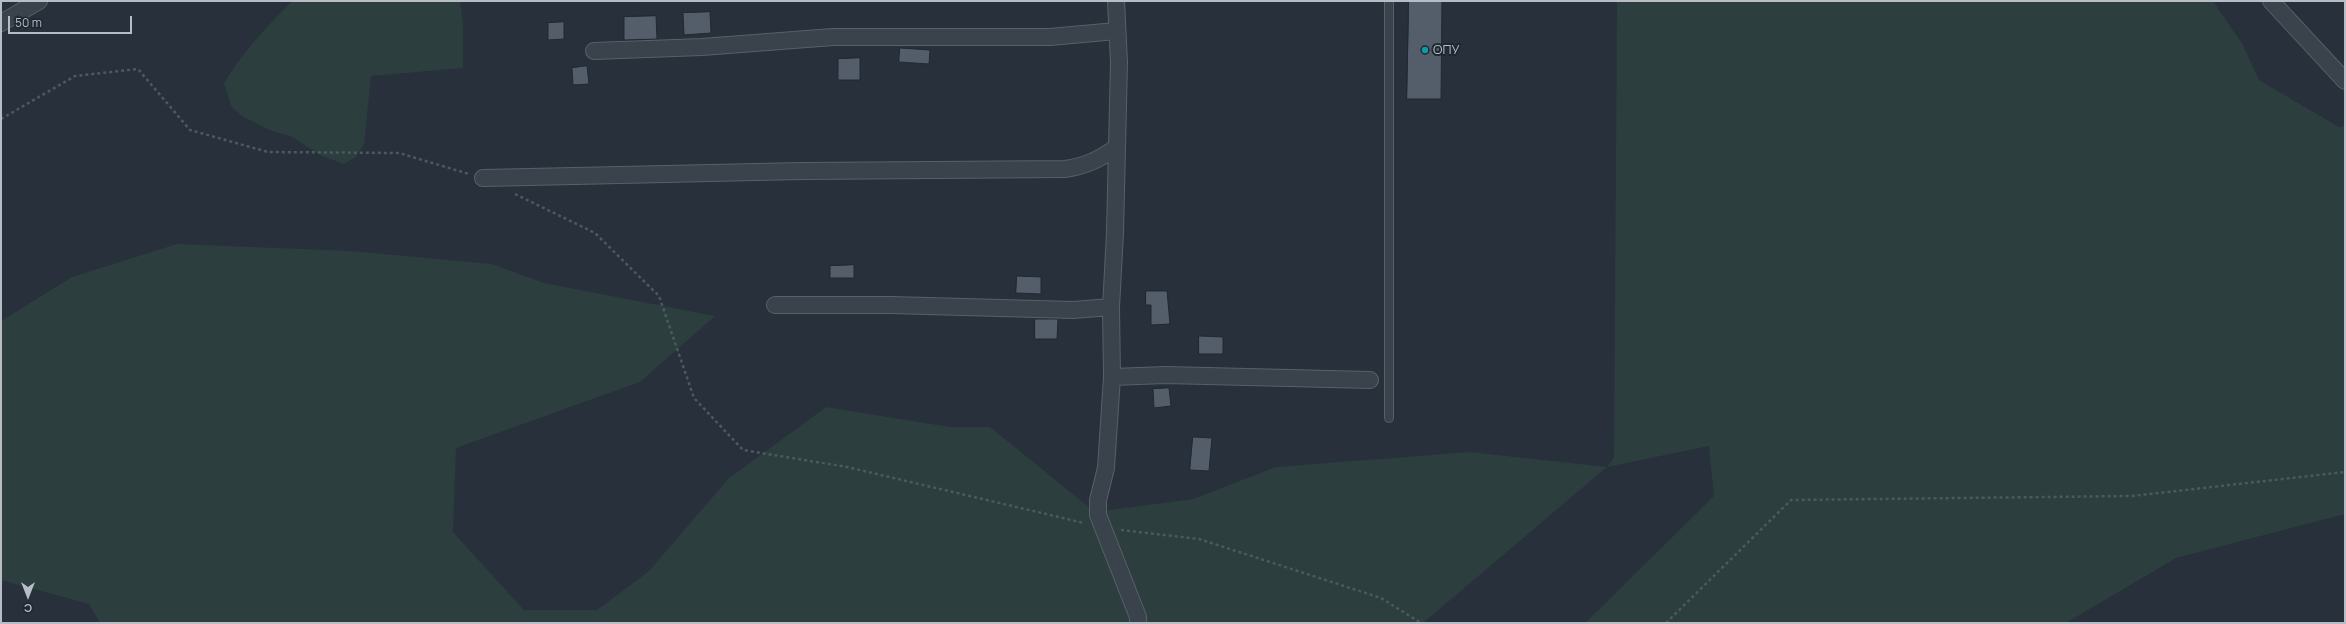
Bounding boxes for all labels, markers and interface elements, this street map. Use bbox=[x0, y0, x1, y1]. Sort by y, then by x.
scale bar bbox=[10, 8, 134, 34]
text: 50 m bbox=[15, 14, 42, 31]
place label: ОПУ bbox=[1433, 42, 1459, 58]
marker: ОПУ bbox=[1420, 45, 1430, 55]
north arrow bbox=[8, 576, 48, 616]
text: С bbox=[24, 601, 32, 616]

